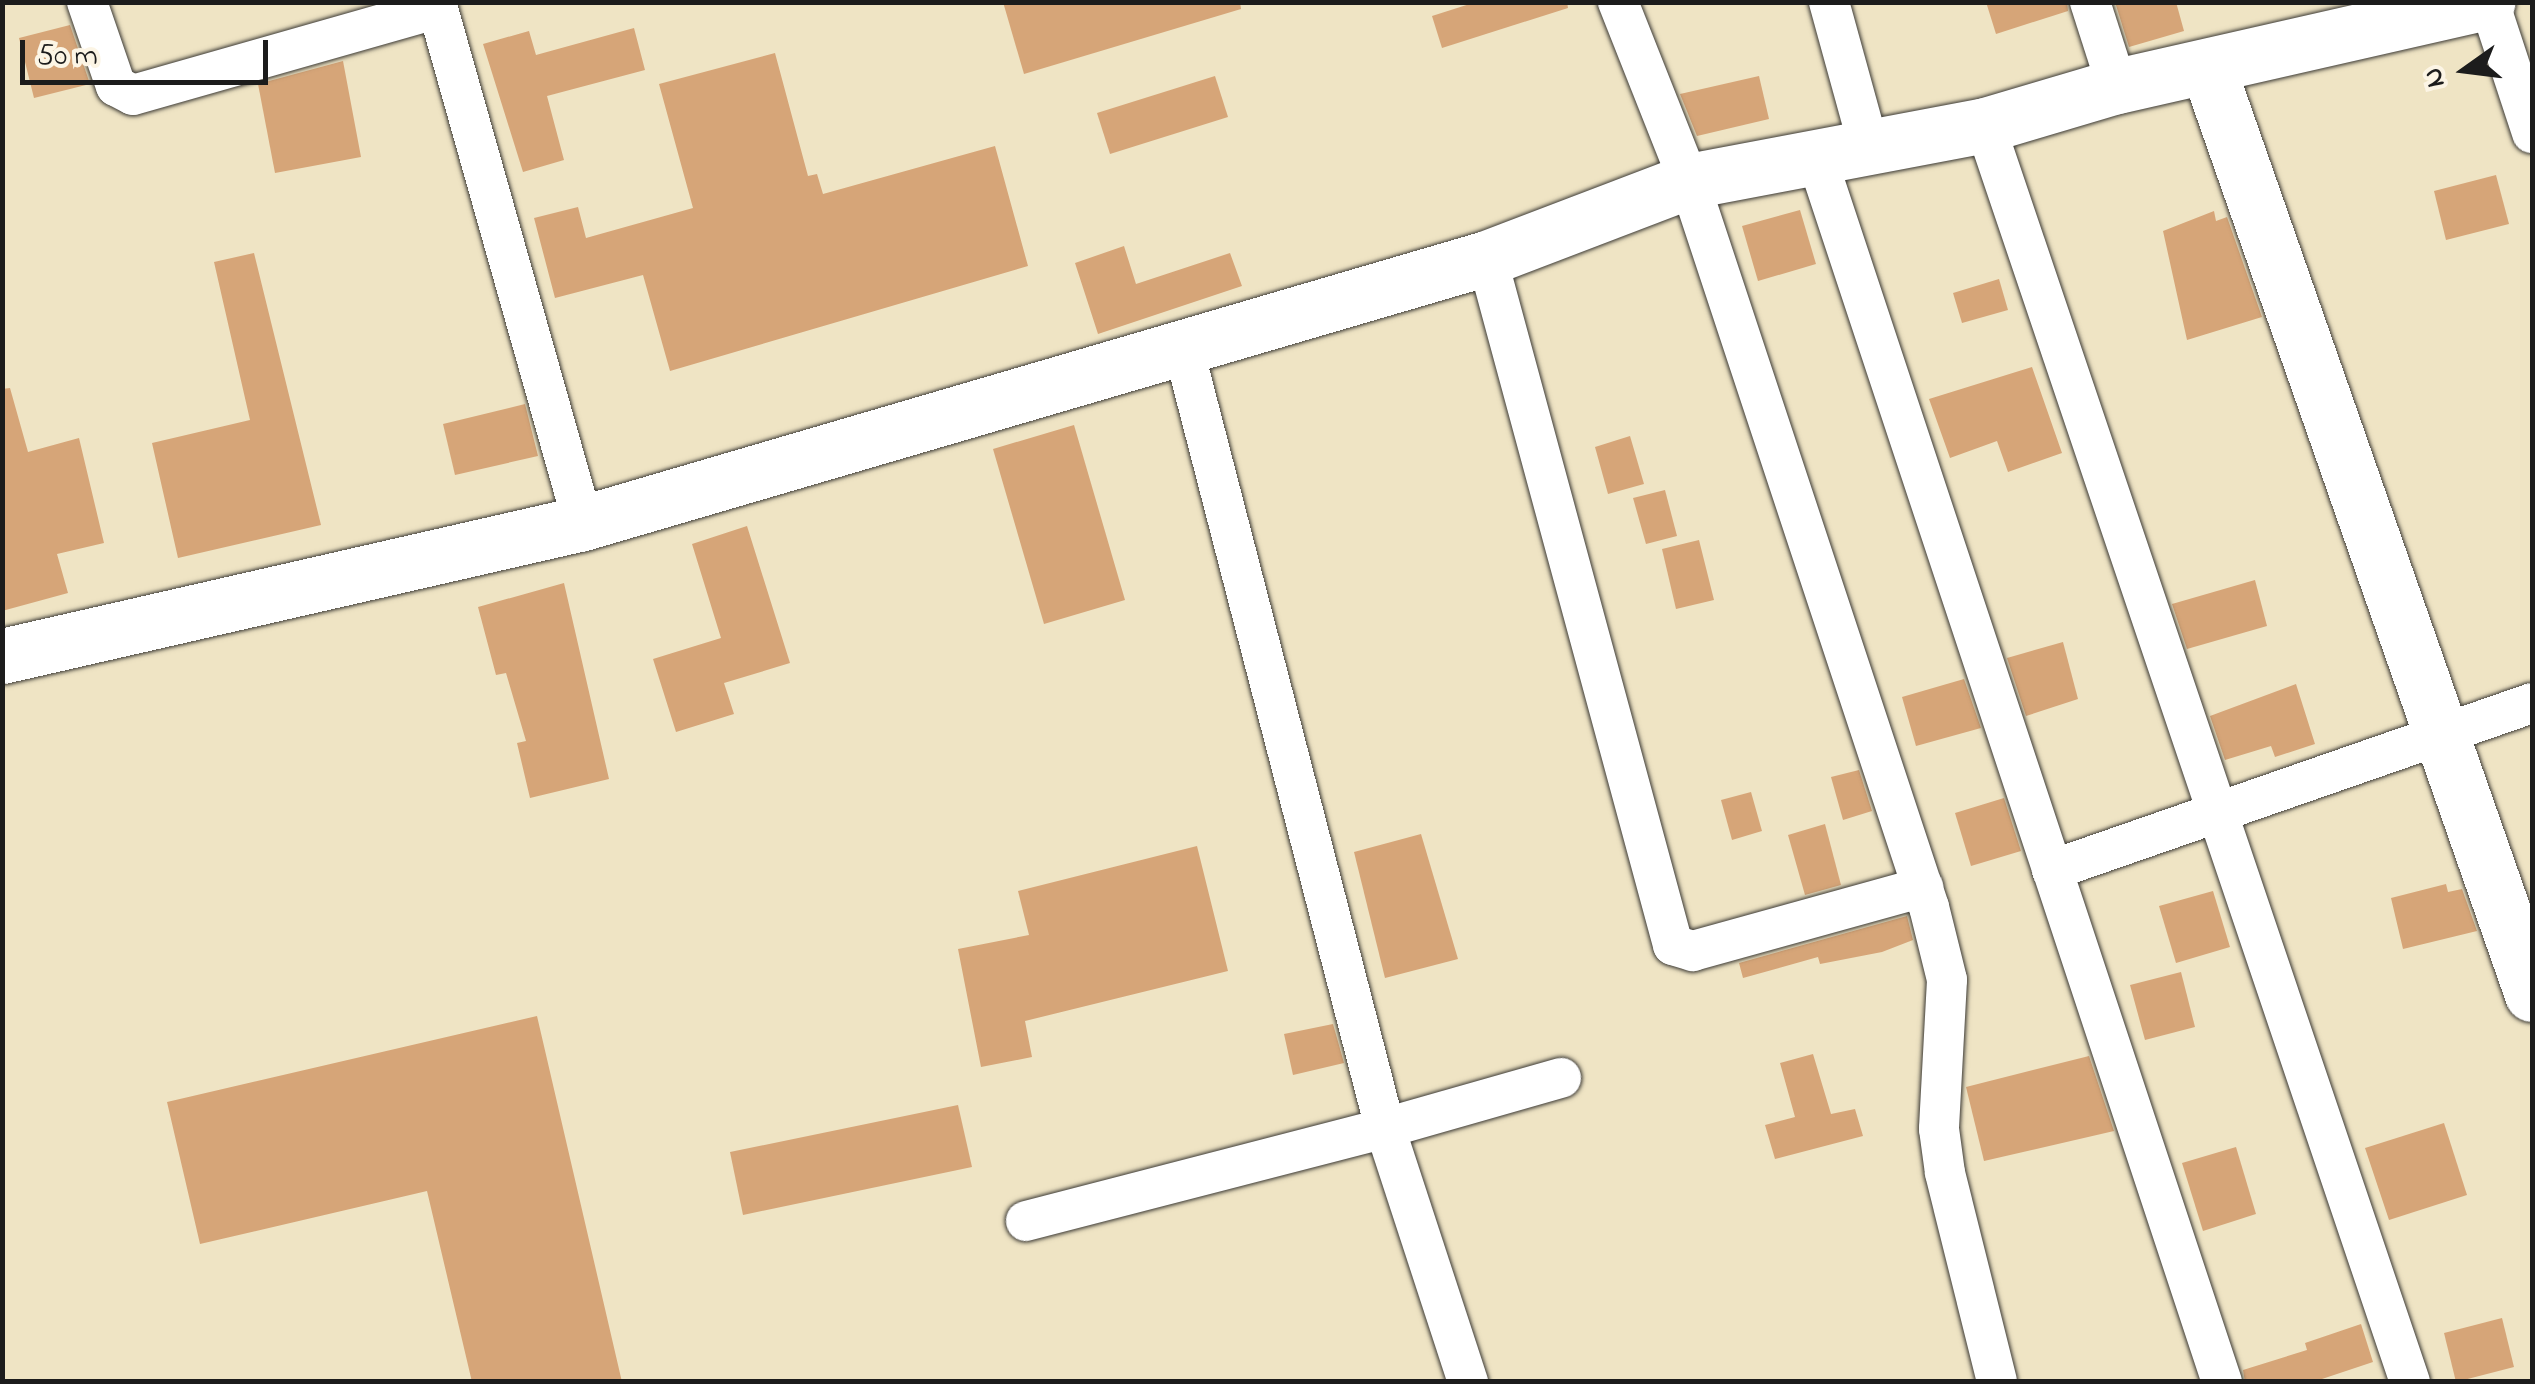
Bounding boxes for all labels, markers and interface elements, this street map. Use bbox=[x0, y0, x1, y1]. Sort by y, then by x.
scale bar bbox=[25, 20, 272, 82]
north arrow bbox=[2415, 20, 2515, 120]
text: 50 m bbox=[37, 35, 98, 79]
text: N bbox=[2413, 63, 2458, 92]

